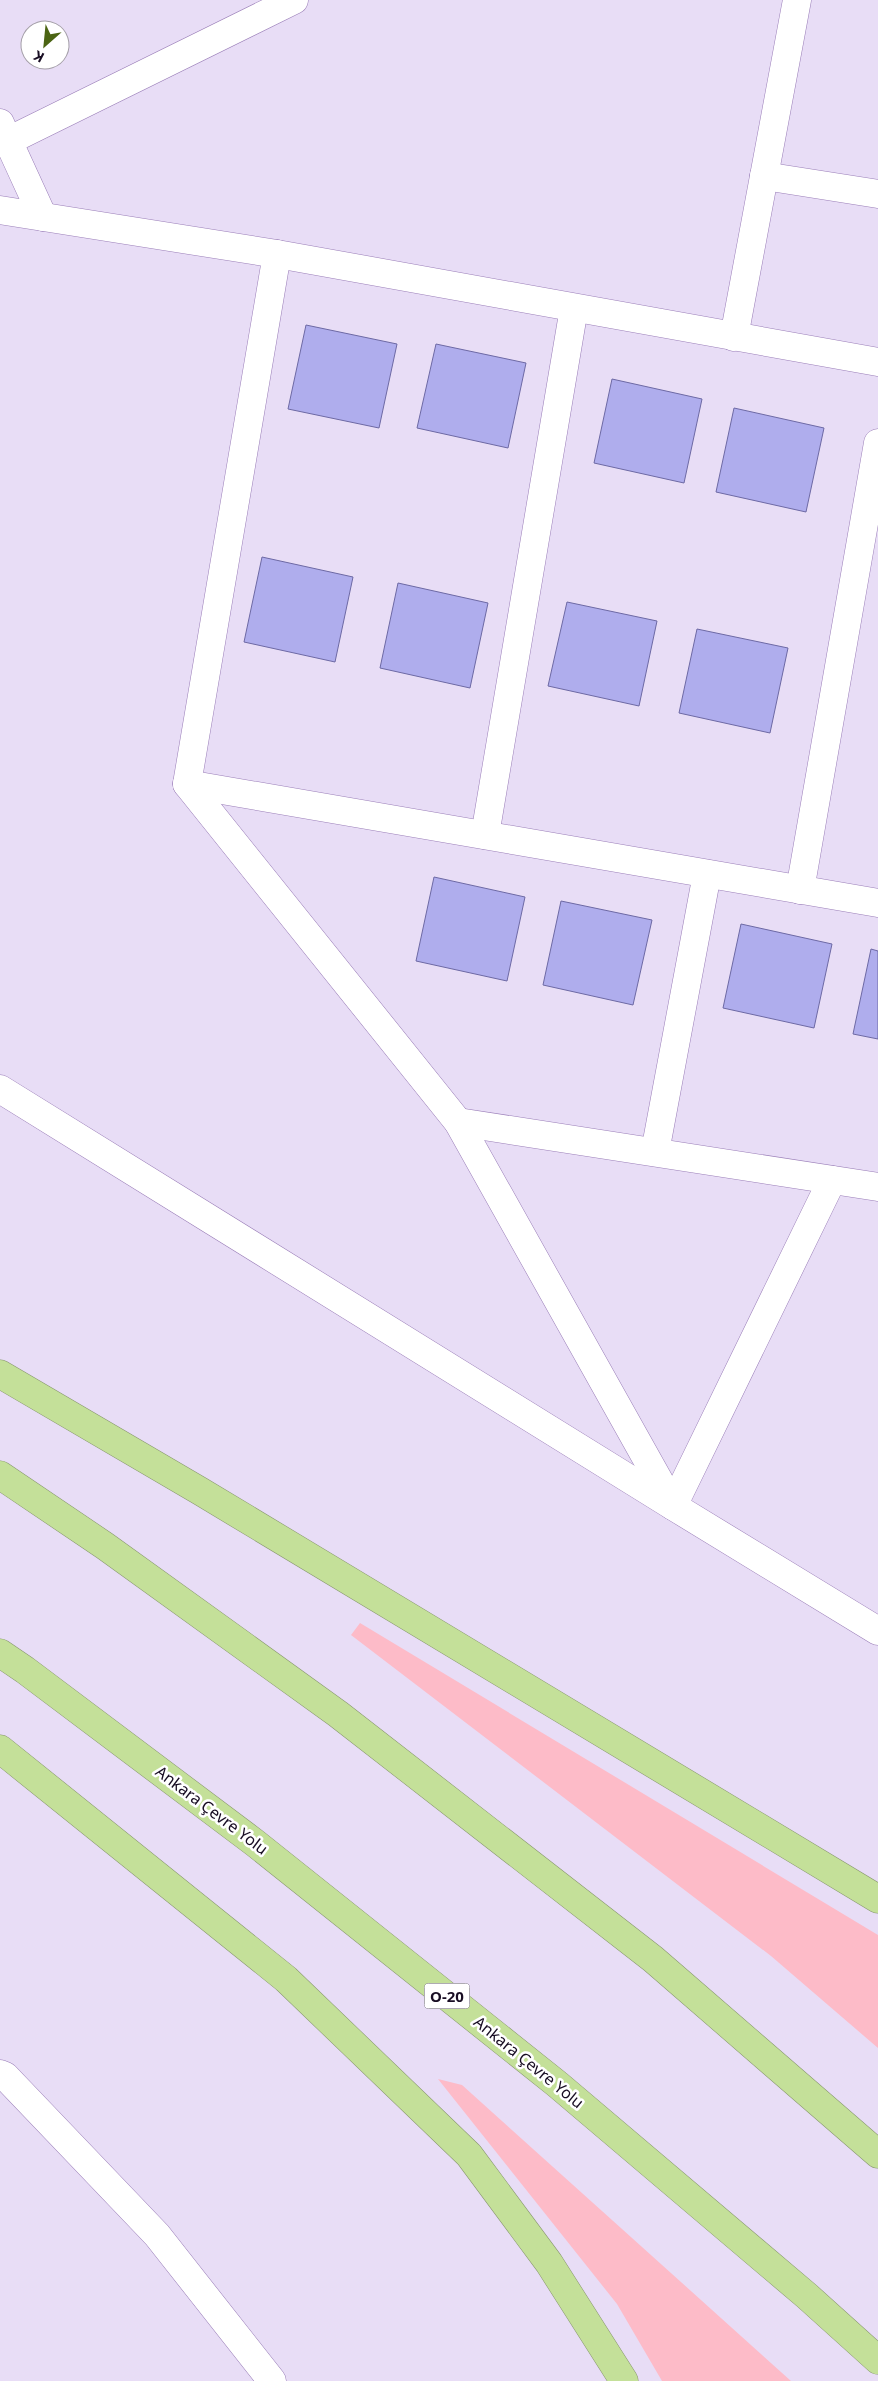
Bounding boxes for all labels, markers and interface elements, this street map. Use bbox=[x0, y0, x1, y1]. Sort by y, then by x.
north arrow bbox=[20, 20, 70, 70]
text: K bbox=[30, 46, 47, 68]
street label: Ankara Çevre Yolu bbox=[151, 1760, 273, 1860]
road number: O-20 bbox=[424, 1984, 470, 2008]
street label: Ankara Çevre Yolu bbox=[469, 2011, 589, 2113]

